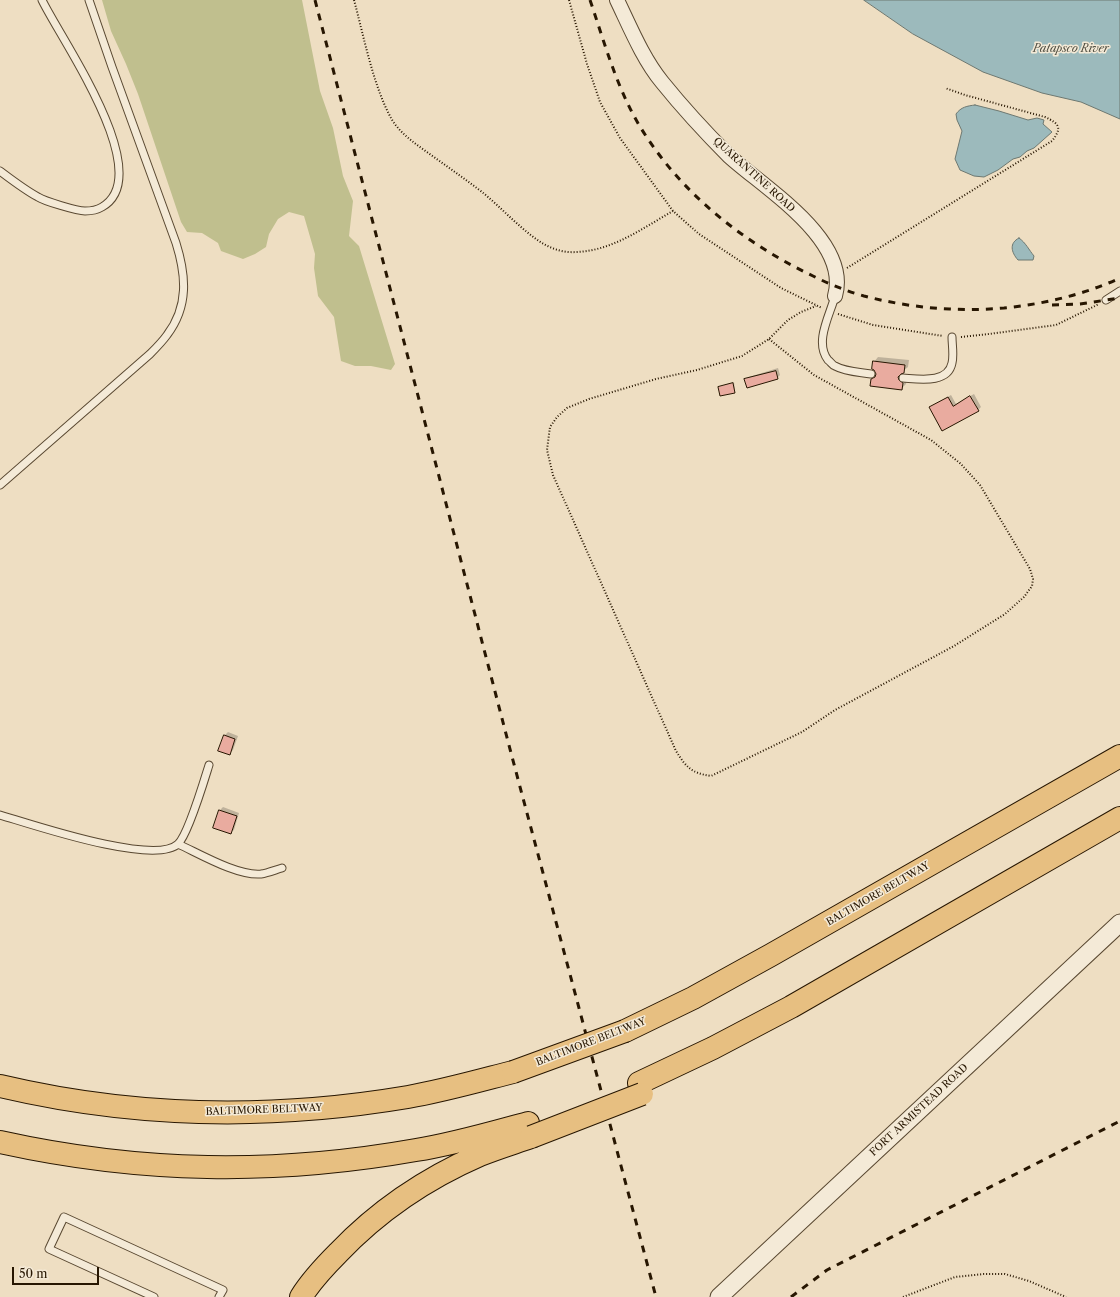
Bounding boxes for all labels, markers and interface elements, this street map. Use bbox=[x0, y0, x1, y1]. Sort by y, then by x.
water label: Patapsco River bbox=[1033, 42, 1109, 56]
street label: QUARANTINE ROAD bbox=[711, 135, 797, 215]
street label: BALTIMORE BELTWAY bbox=[824, 860, 932, 928]
street label: BALTIMORE BELTWAY bbox=[534, 1015, 648, 1069]
street label: FORT ARMISTEAD ROAD bbox=[867, 1061, 971, 1159]
street label: BALTIMORE BELTWAY bbox=[205, 1102, 323, 1118]
scale bar bbox=[14, 1259, 101, 1285]
text: 50 m bbox=[19, 1266, 48, 1281]

